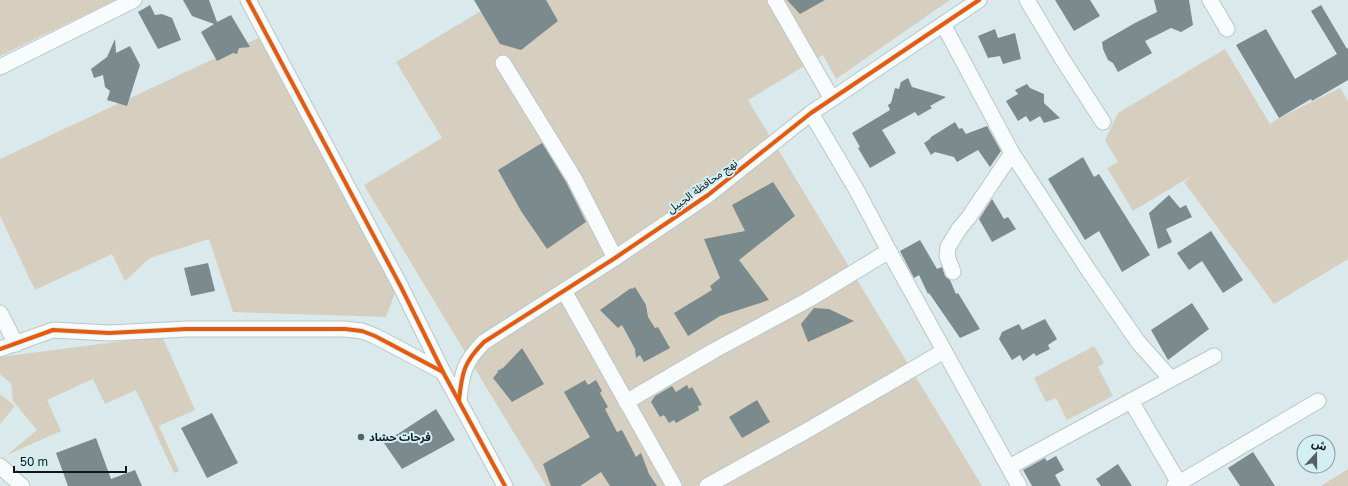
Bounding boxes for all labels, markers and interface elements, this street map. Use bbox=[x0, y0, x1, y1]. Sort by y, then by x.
street label: نهج محافظة الجبيل bbox=[664, 156, 741, 217]
place label: فرحات حشاد bbox=[369, 430, 431, 444]
marker: فرحات حشاد bbox=[356, 432, 366, 442]
north arrow bbox=[1296, 434, 1336, 474]
text: ش bbox=[1310, 435, 1329, 454]
scale bar bbox=[14, 448, 126, 474]
text: 50 m bbox=[20, 454, 48, 469]

